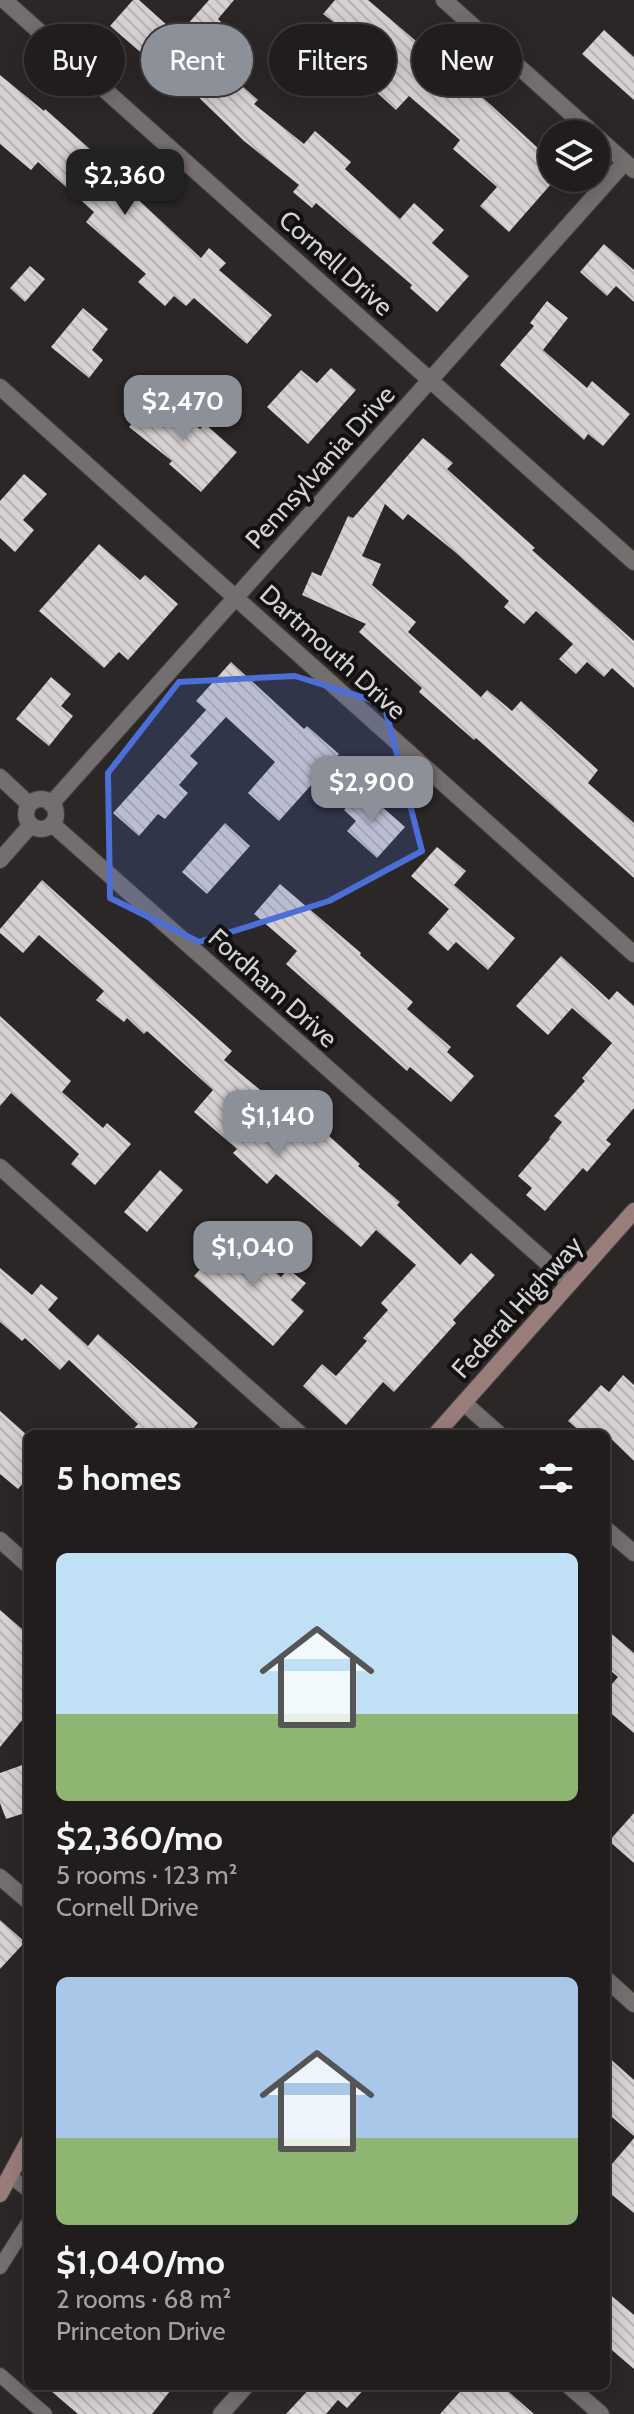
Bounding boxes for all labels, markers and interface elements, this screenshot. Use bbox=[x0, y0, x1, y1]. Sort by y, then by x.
chip: Buy bbox=[24, 24, 125, 96]
chip: Rent bbox=[141, 24, 253, 96]
chip: Filters bbox=[269, 24, 396, 96]
chip: New bbox=[412, 24, 522, 96]
map controls bbox=[538, 120, 610, 192]
button: layers bbox=[538, 120, 610, 192]
pin: $2,360 bbox=[60, 149, 190, 217]
text: $2,360 bbox=[84, 159, 166, 191]
street label: Cornell Drive bbox=[272, 203, 400, 323]
pin: $2,470 bbox=[118, 375, 248, 443]
street label: Pennsylvania Drive bbox=[238, 379, 402, 555]
text: $2,470 bbox=[142, 385, 224, 417]
street label: Dartmouth Drive bbox=[253, 578, 413, 726]
pin: $2,900 bbox=[307, 756, 437, 824]
text: $2,900 bbox=[329, 766, 415, 798]
street label: Fordham Drive bbox=[202, 922, 344, 1054]
pin: $1,140 bbox=[213, 1090, 343, 1158]
text: $1,140 bbox=[241, 1100, 315, 1132]
pin: $1,040 bbox=[188, 1221, 318, 1289]
street label: Federal Highway bbox=[445, 1229, 589, 1385]
text: $1,040 bbox=[211, 1231, 295, 1263]
icon: filters bbox=[534, 1456, 578, 1500]
text: 5 homes bbox=[56, 1457, 181, 1499]
icon: home bbox=[245, 1605, 389, 1749]
text: $2,360/mo bbox=[56, 1817, 223, 1859]
text: 5 rooms · 123 m² bbox=[56, 1859, 237, 1891]
text: Cornell Drive bbox=[56, 1891, 198, 1923]
icon: home bbox=[245, 2029, 389, 2173]
text: $1,040/mo bbox=[56, 2241, 225, 2283]
text: 2 rooms · 68 m² bbox=[56, 2283, 231, 2315]
text: Princeton Drive bbox=[56, 2315, 226, 2347]

